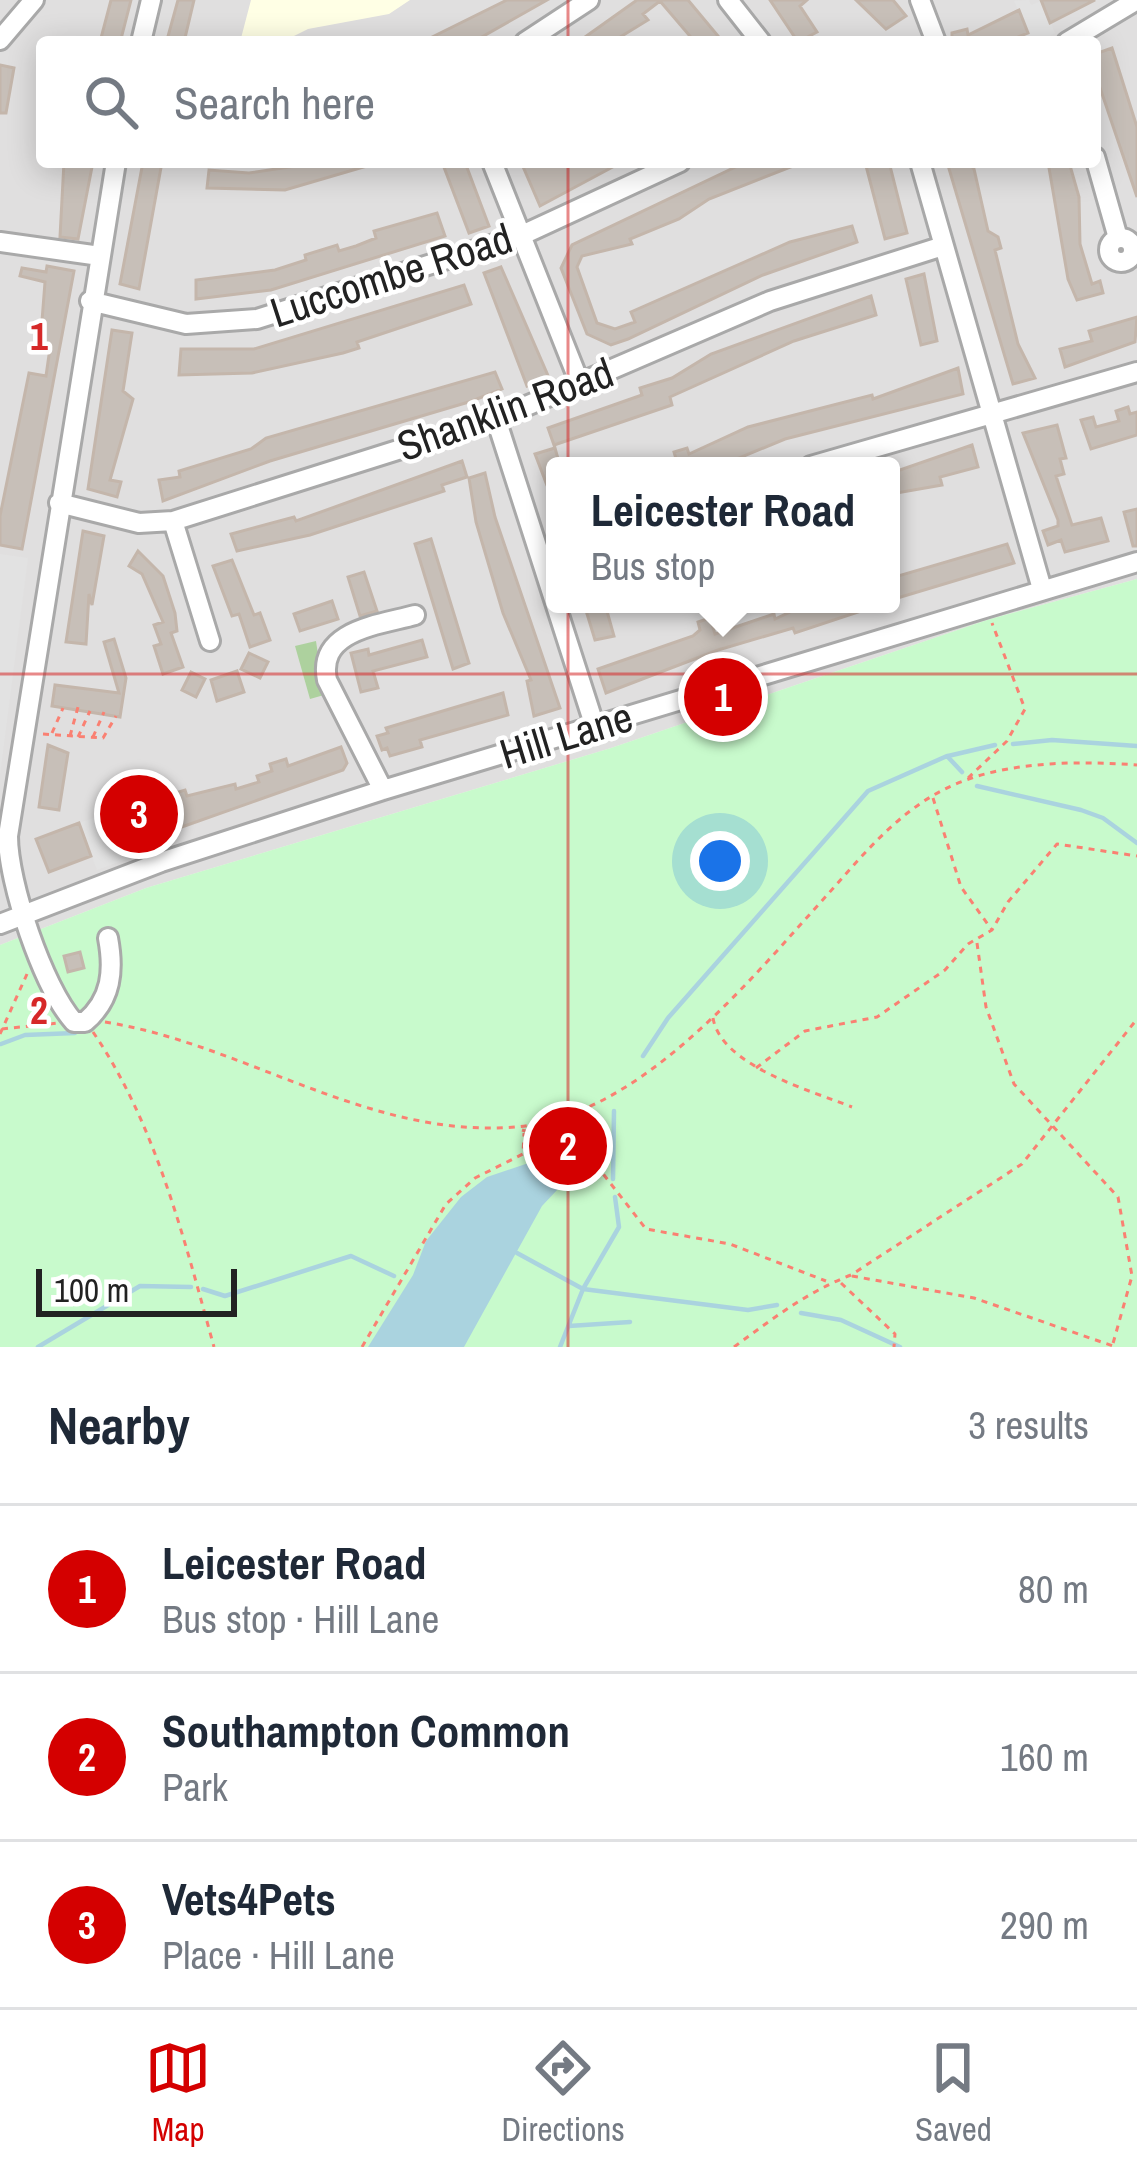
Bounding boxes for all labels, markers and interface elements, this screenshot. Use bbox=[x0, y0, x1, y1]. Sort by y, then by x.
search box bbox=[36, 36, 1101, 168]
icon: search bbox=[78, 69, 144, 135]
text: Search here bbox=[174, 72, 375, 133]
street label: Luccombe Road bbox=[263, 210, 519, 340]
text: 1 bbox=[30, 310, 48, 362]
street label: Shanklin Road bbox=[389, 344, 621, 474]
popup bbox=[546, 457, 900, 613]
text: Leicester Road bbox=[591, 479, 855, 540]
text: Bus stop bbox=[591, 540, 715, 592]
pin: 1 bbox=[684, 652, 762, 742]
street label: Hill Lane bbox=[493, 688, 639, 782]
pin: 3 bbox=[100, 769, 178, 859]
your location bbox=[690, 831, 750, 891]
text: 2 bbox=[30, 984, 48, 1036]
pin: 2 bbox=[529, 1101, 607, 1191]
scale bar bbox=[36, 1263, 237, 1316]
text: 100 m bbox=[54, 1268, 129, 1312]
text: Nearby bbox=[48, 1391, 190, 1460]
text: 3 results bbox=[968, 1399, 1089, 1451]
text: Leicester Road bbox=[162, 1532, 427, 1593]
text: 1 bbox=[78, 1563, 96, 1615]
text: 80 m bbox=[1018, 1563, 1089, 1615]
text: Bus stop · Hill Lane bbox=[162, 1593, 439, 1645]
text: Southampton Common bbox=[162, 1700, 570, 1761]
text: 2 bbox=[78, 1731, 96, 1783]
text: 160 m bbox=[1000, 1731, 1089, 1783]
text: Park bbox=[162, 1761, 228, 1813]
text: Vets4Pets bbox=[162, 1868, 336, 1929]
text: 3 bbox=[78, 1899, 96, 1951]
text: 290 m bbox=[1000, 1899, 1089, 1951]
text: Place · Hill Lane bbox=[162, 1929, 395, 1981]
tab: Map bbox=[145, 2035, 211, 2151]
tab: Directions bbox=[501, 2035, 625, 2151]
tab: Saved bbox=[915, 2035, 992, 2151]

